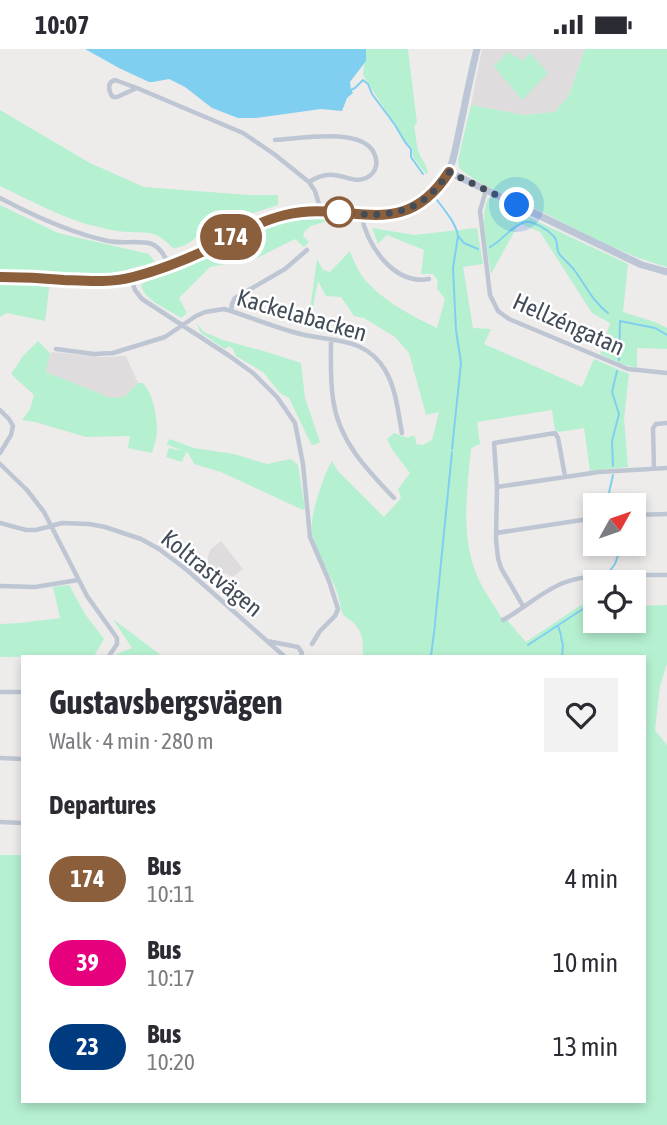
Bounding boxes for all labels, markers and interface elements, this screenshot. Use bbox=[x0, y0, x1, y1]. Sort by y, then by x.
text: 10:07 bbox=[35, 10, 90, 40]
your location bbox=[499, 187, 534, 222]
unlabelled marker bbox=[324, 197, 354, 227]
line badge: 174 bbox=[191, 214, 271, 260]
text: 174 bbox=[214, 223, 248, 250]
street label: Kackelabacken bbox=[234, 284, 370, 346]
street label: Hellzéngatan bbox=[509, 287, 629, 361]
north arrow bbox=[583, 493, 646, 557]
map controls bbox=[583, 493, 646, 633]
street label: Koltrastvägen bbox=[156, 524, 268, 622]
button: locate bbox=[583, 570, 646, 633]
button: heart bbox=[544, 678, 618, 752]
text: Gustavsbergsvägen bbox=[49, 683, 283, 721]
text: Walk · 4 min · 280 m bbox=[49, 728, 213, 754]
text: Departures bbox=[49, 790, 156, 820]
text: Bus bbox=[147, 851, 181, 881]
text: 4 min bbox=[565, 864, 618, 894]
text: 174 bbox=[71, 865, 104, 892]
text: 10:11 bbox=[147, 881, 195, 907]
text: Bus bbox=[147, 935, 181, 965]
text: 10 min bbox=[553, 948, 618, 978]
text: 39 bbox=[76, 949, 99, 976]
text: 10:17 bbox=[147, 965, 195, 991]
text: Bus bbox=[147, 1019, 181, 1049]
text: 13 min bbox=[553, 1032, 618, 1062]
text: 23 bbox=[76, 1033, 99, 1060]
text: 10:20 bbox=[147, 1049, 195, 1075]

